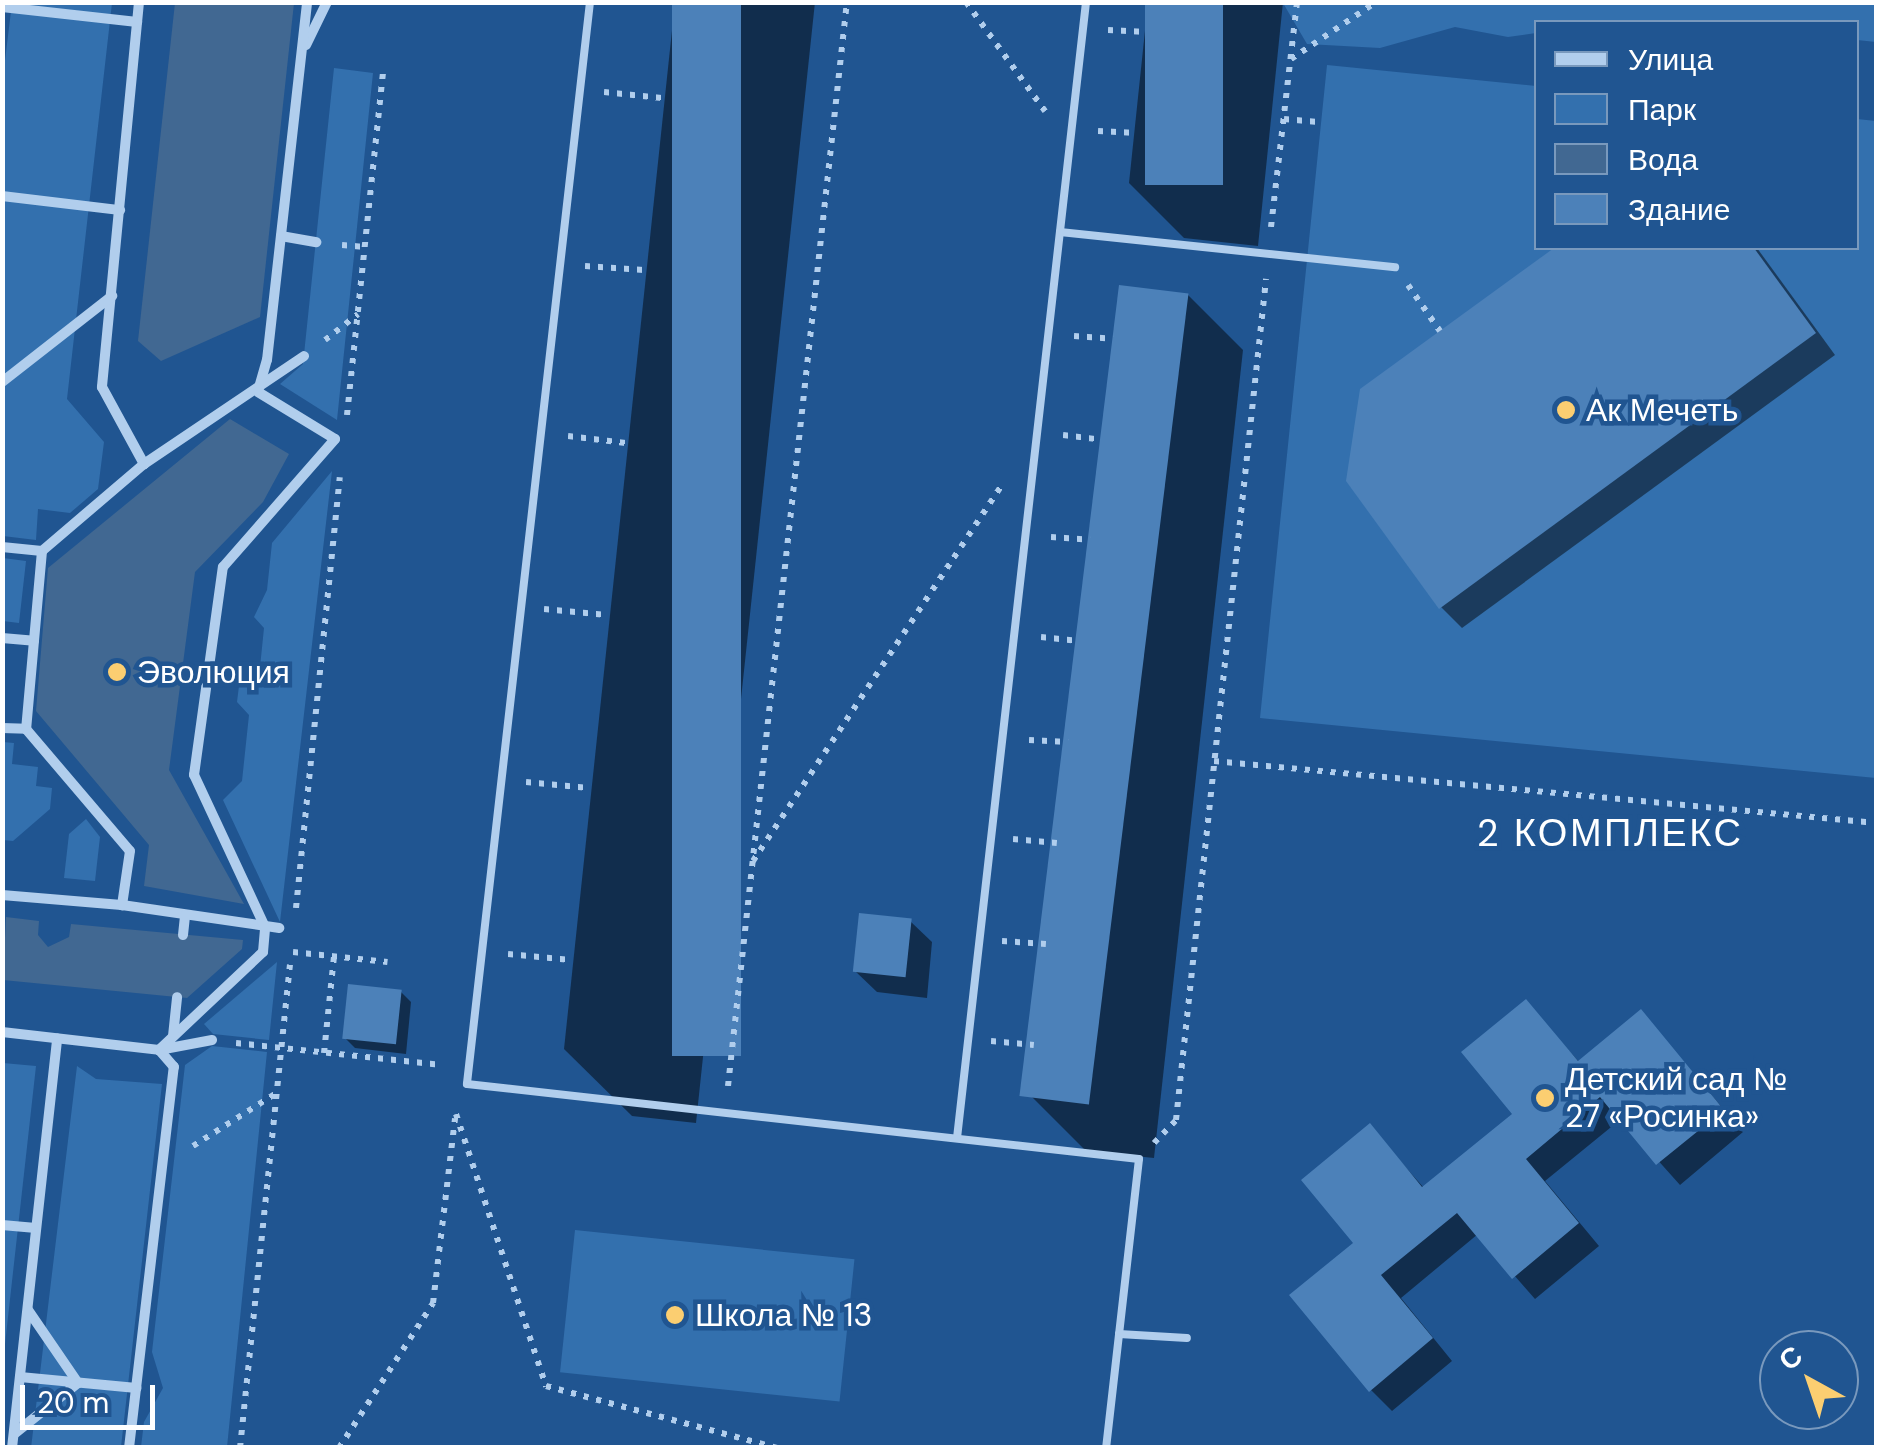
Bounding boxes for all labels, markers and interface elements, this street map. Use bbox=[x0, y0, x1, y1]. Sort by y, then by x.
legend bbox=[1534, 20, 1859, 250]
text: Улица bbox=[1628, 40, 1713, 79]
text: Парк bbox=[1628, 90, 1696, 129]
text: Вода bbox=[1628, 140, 1698, 179]
text: Здание bbox=[1628, 190, 1730, 229]
place label: Ак Мечеть bbox=[1586, 391, 1738, 429]
marker: Ак Мечеть bbox=[1555, 399, 1577, 421]
place label: Эволюция bbox=[137, 653, 290, 691]
marker: Эволюция bbox=[106, 661, 128, 683]
district label: 2 КОМПЛЕКС bbox=[1477, 811, 1743, 857]
place label: Детский сад № 27 «Росинка» bbox=[1565, 1061, 1787, 1136]
marker: Детский сад № 27 «Росинка» bbox=[1534, 1087, 1556, 1109]
place label: Школа № 13 bbox=[695, 1296, 872, 1334]
marker: Школа № 13 bbox=[664, 1304, 686, 1326]
north arrow bbox=[1759, 1330, 1859, 1430]
text: С bbox=[1771, 1337, 1810, 1379]
scale bar bbox=[25, 1365, 160, 1427]
text: 20 m bbox=[37, 1383, 109, 1422]

